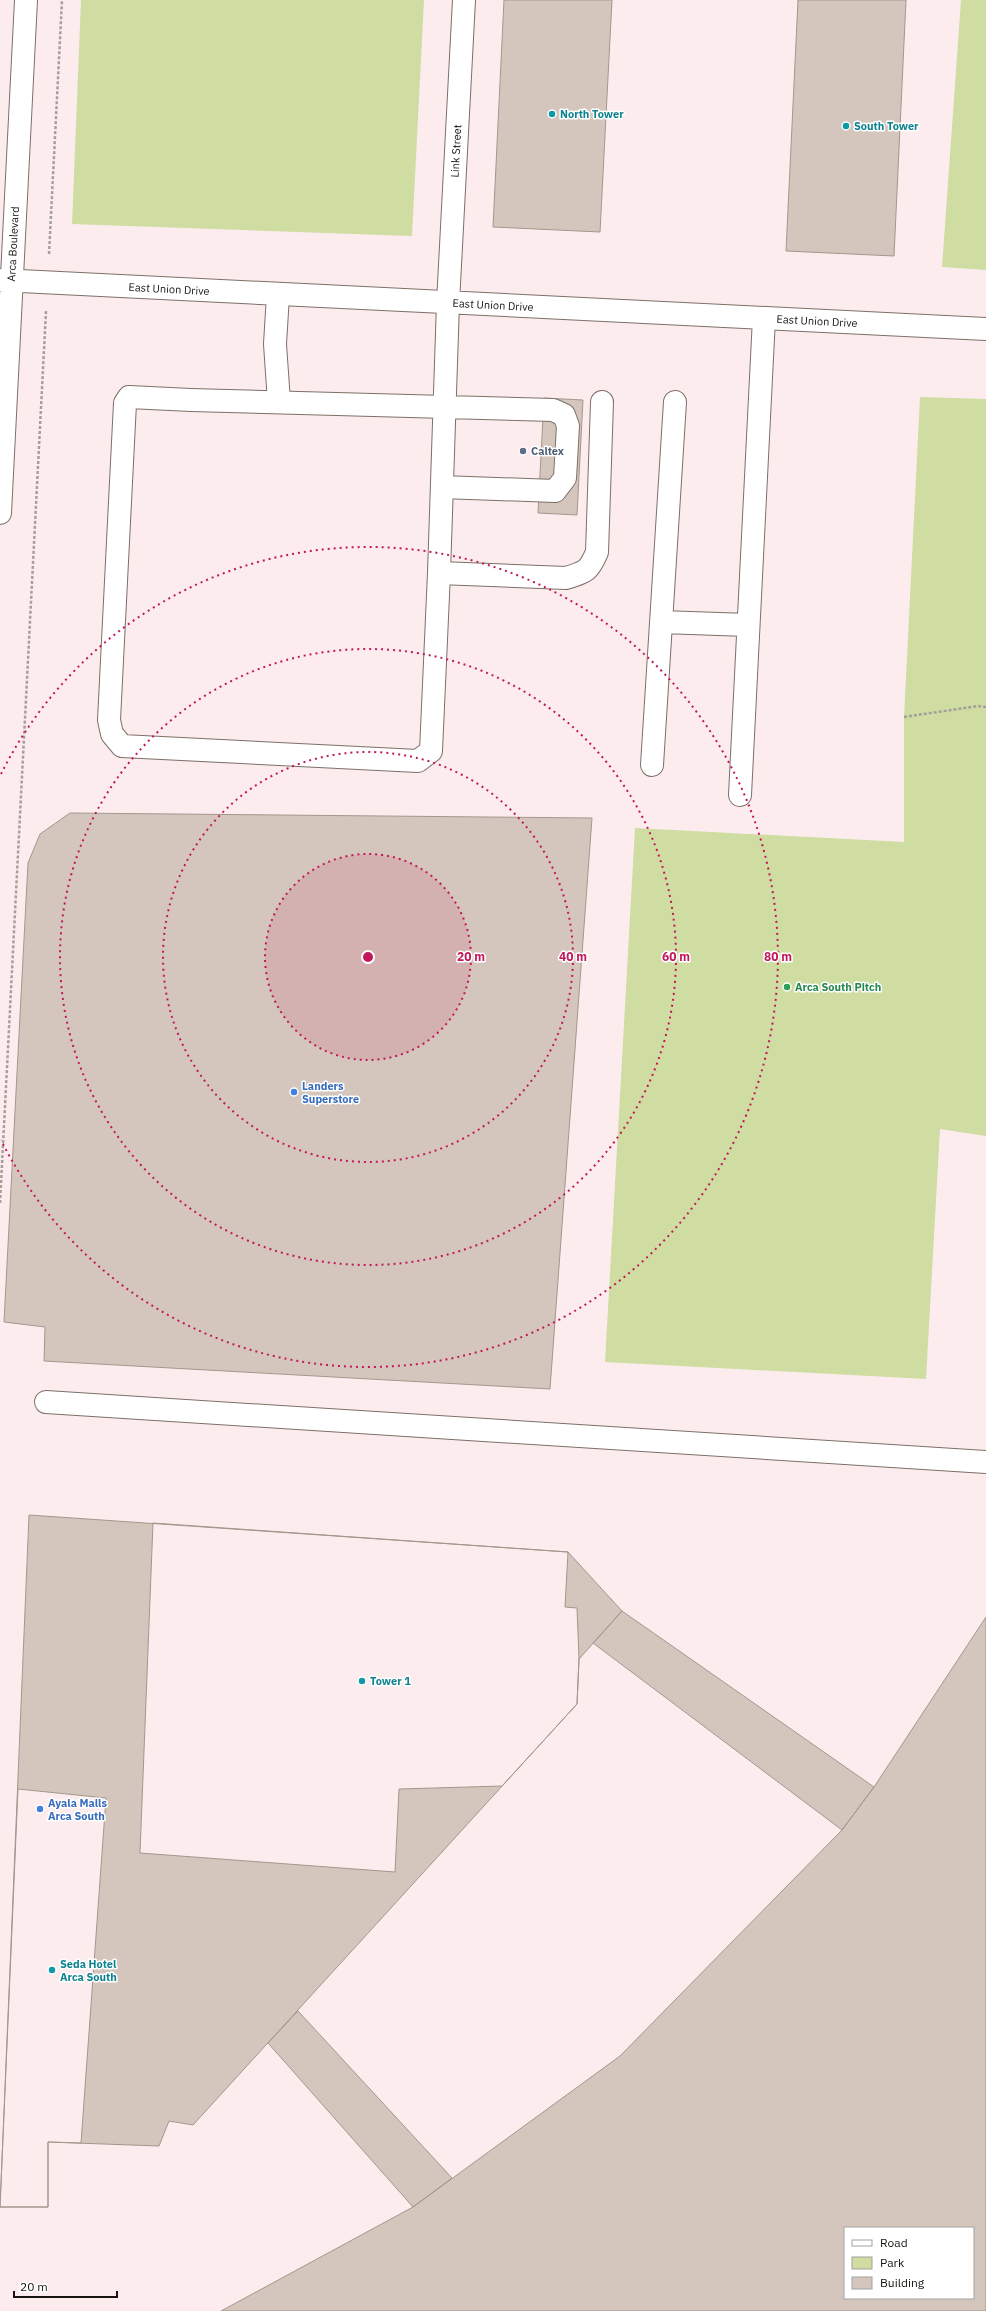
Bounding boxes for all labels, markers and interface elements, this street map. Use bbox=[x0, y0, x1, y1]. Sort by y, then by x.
place label: North Tower bbox=[560, 107, 624, 121]
marker: North Tower bbox=[547, 109, 557, 119]
place label: South Tower bbox=[854, 119, 919, 133]
marker: South Tower bbox=[841, 121, 851, 131]
street label: Link Street bbox=[448, 124, 464, 178]
street label: Arca Boulevard bbox=[4, 206, 22, 282]
street label: East Union Drive bbox=[128, 280, 210, 298]
street label: East Union Drive bbox=[452, 296, 534, 314]
street label: East Union Drive bbox=[776, 312, 858, 330]
place label: Caltex bbox=[531, 444, 564, 458]
marker: Caltex bbox=[518, 446, 528, 456]
text: 20 m bbox=[457, 949, 485, 964]
text: 40 m bbox=[559, 949, 587, 964]
text: 60 m bbox=[662, 949, 690, 964]
text: 80 m bbox=[764, 949, 792, 964]
centre of rings bbox=[361, 950, 375, 964]
place label: Arca South Pitch bbox=[795, 980, 881, 994]
marker: Arca South Pitch bbox=[782, 982, 792, 992]
place label: Landers Superstore bbox=[302, 1079, 359, 1106]
marker: Landers Superstore bbox=[289, 1087, 299, 1097]
place label: Tower 1 bbox=[370, 1674, 411, 1688]
marker: Tower 1 bbox=[357, 1676, 367, 1686]
place label: Ayala Malls Arca South bbox=[48, 1796, 107, 1823]
marker: Ayala Malls Arca South bbox=[35, 1804, 45, 1814]
place label: Seda Hotel Arca South bbox=[60, 1957, 117, 1984]
marker: Seda Hotel Arca South bbox=[47, 1965, 57, 1975]
legend bbox=[844, 2227, 974, 2299]
text: Road bbox=[880, 2235, 908, 2250]
text: Park bbox=[880, 2255, 905, 2270]
scale bar bbox=[14, 2273, 117, 2299]
text: Building bbox=[880, 2275, 925, 2290]
text: 20 m bbox=[20, 2279, 48, 2294]

